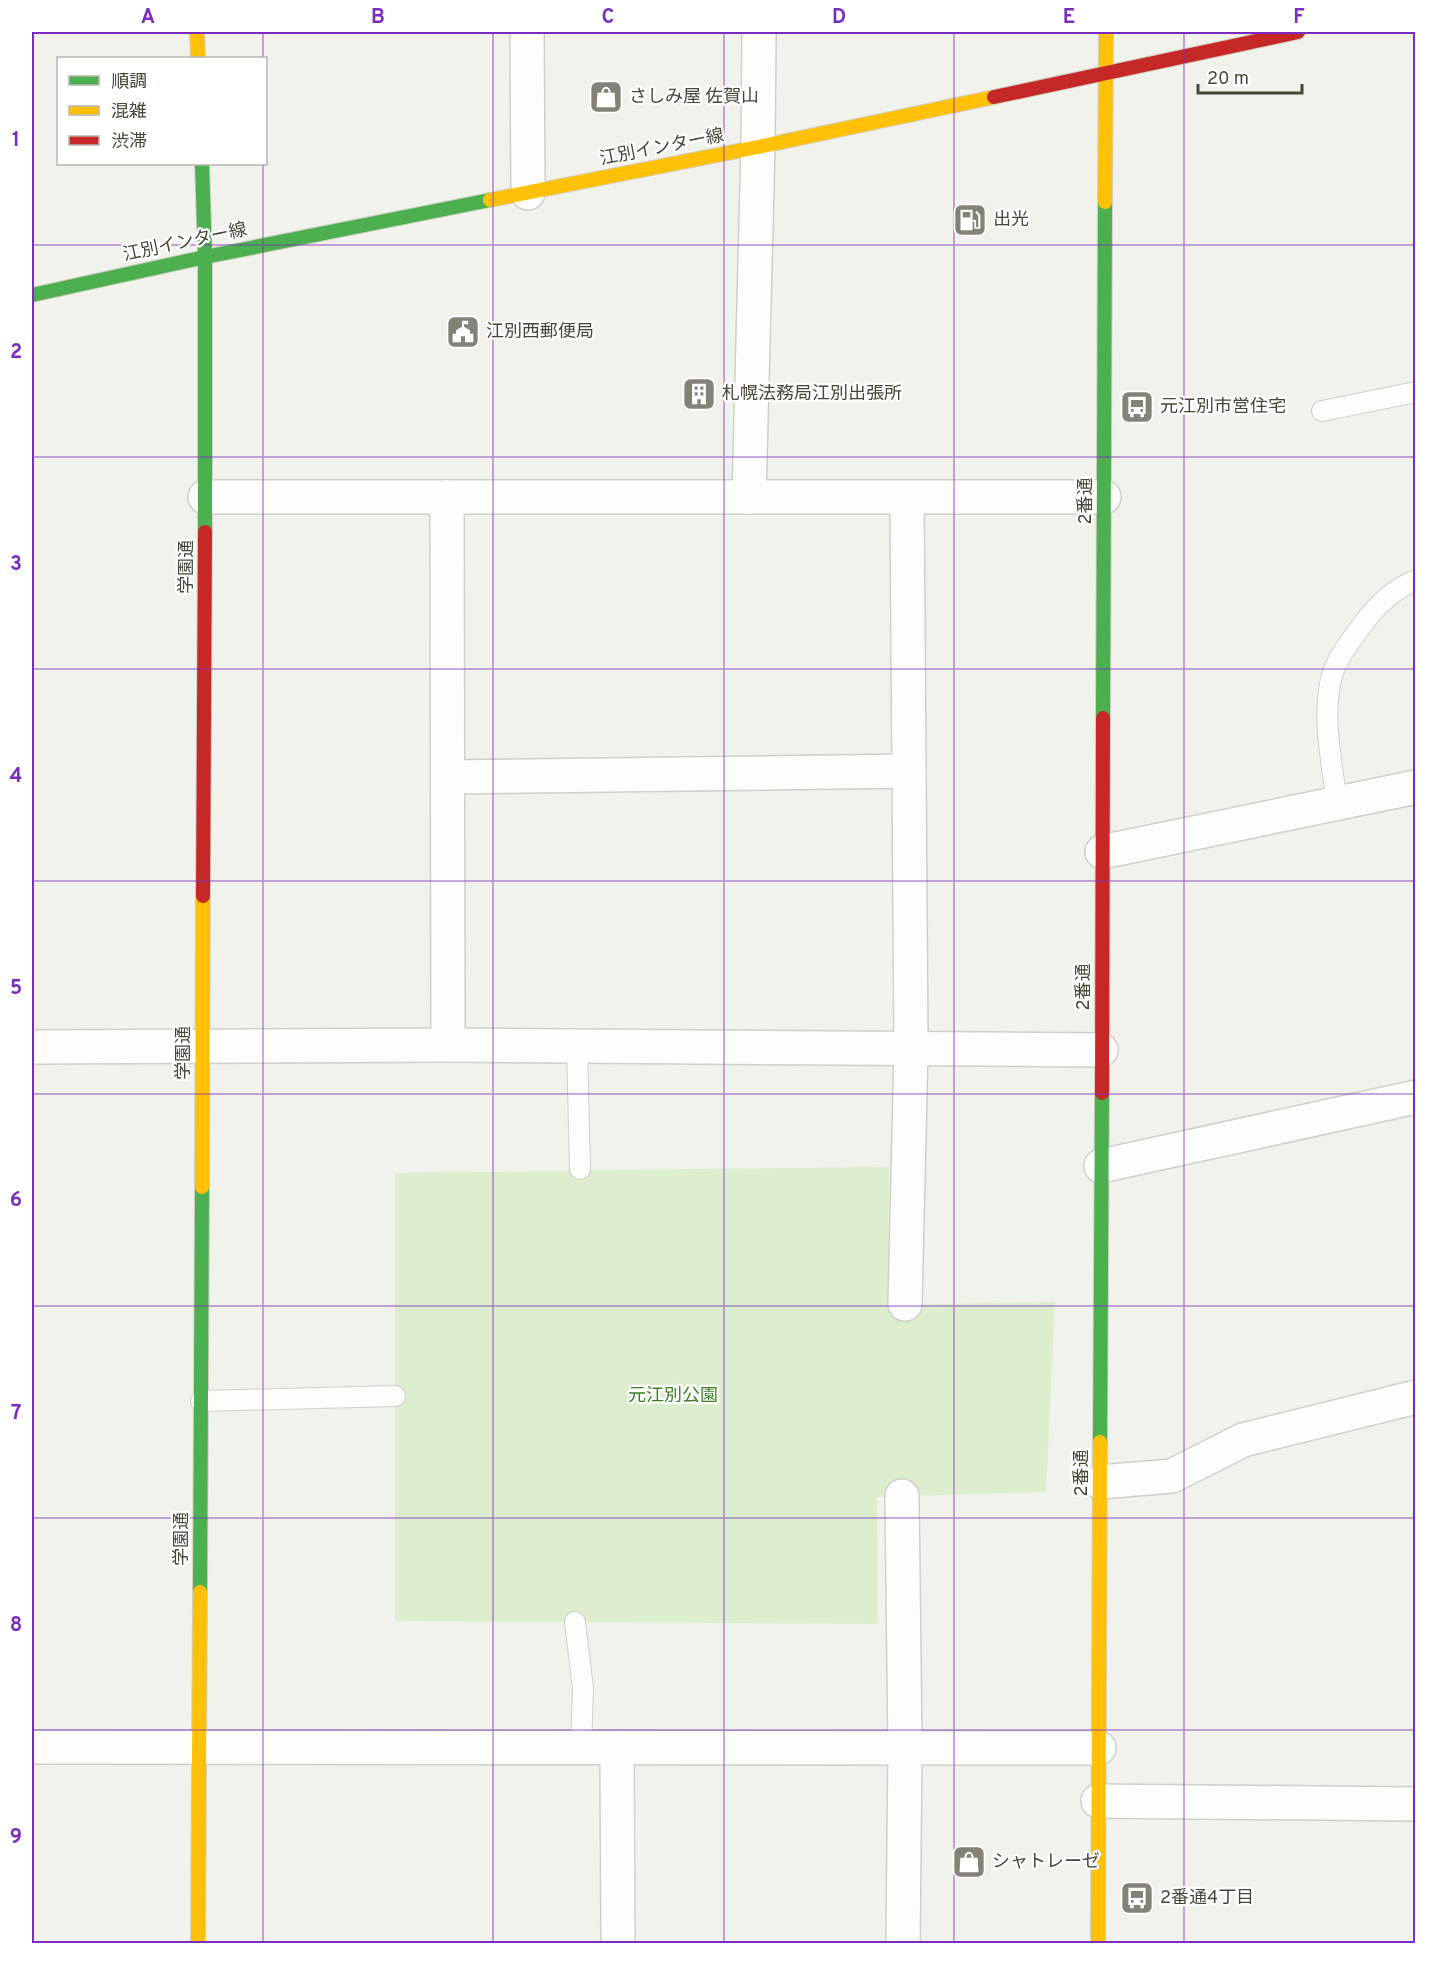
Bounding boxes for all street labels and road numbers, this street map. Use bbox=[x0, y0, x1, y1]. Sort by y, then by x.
street label: 江別インター線 bbox=[598, 125, 726, 171]
street label: 江別インター線 bbox=[121, 219, 249, 267]
street label: 2番通 bbox=[1075, 477, 1098, 525]
street label: 学園通 bbox=[176, 540, 199, 594]
street label: 2番通 bbox=[1073, 963, 1096, 1011]
street label: 学園通 bbox=[173, 1026, 196, 1080]
street label: 2番通 bbox=[1071, 1449, 1094, 1497]
street label: 学園通 bbox=[171, 1512, 194, 1566]

